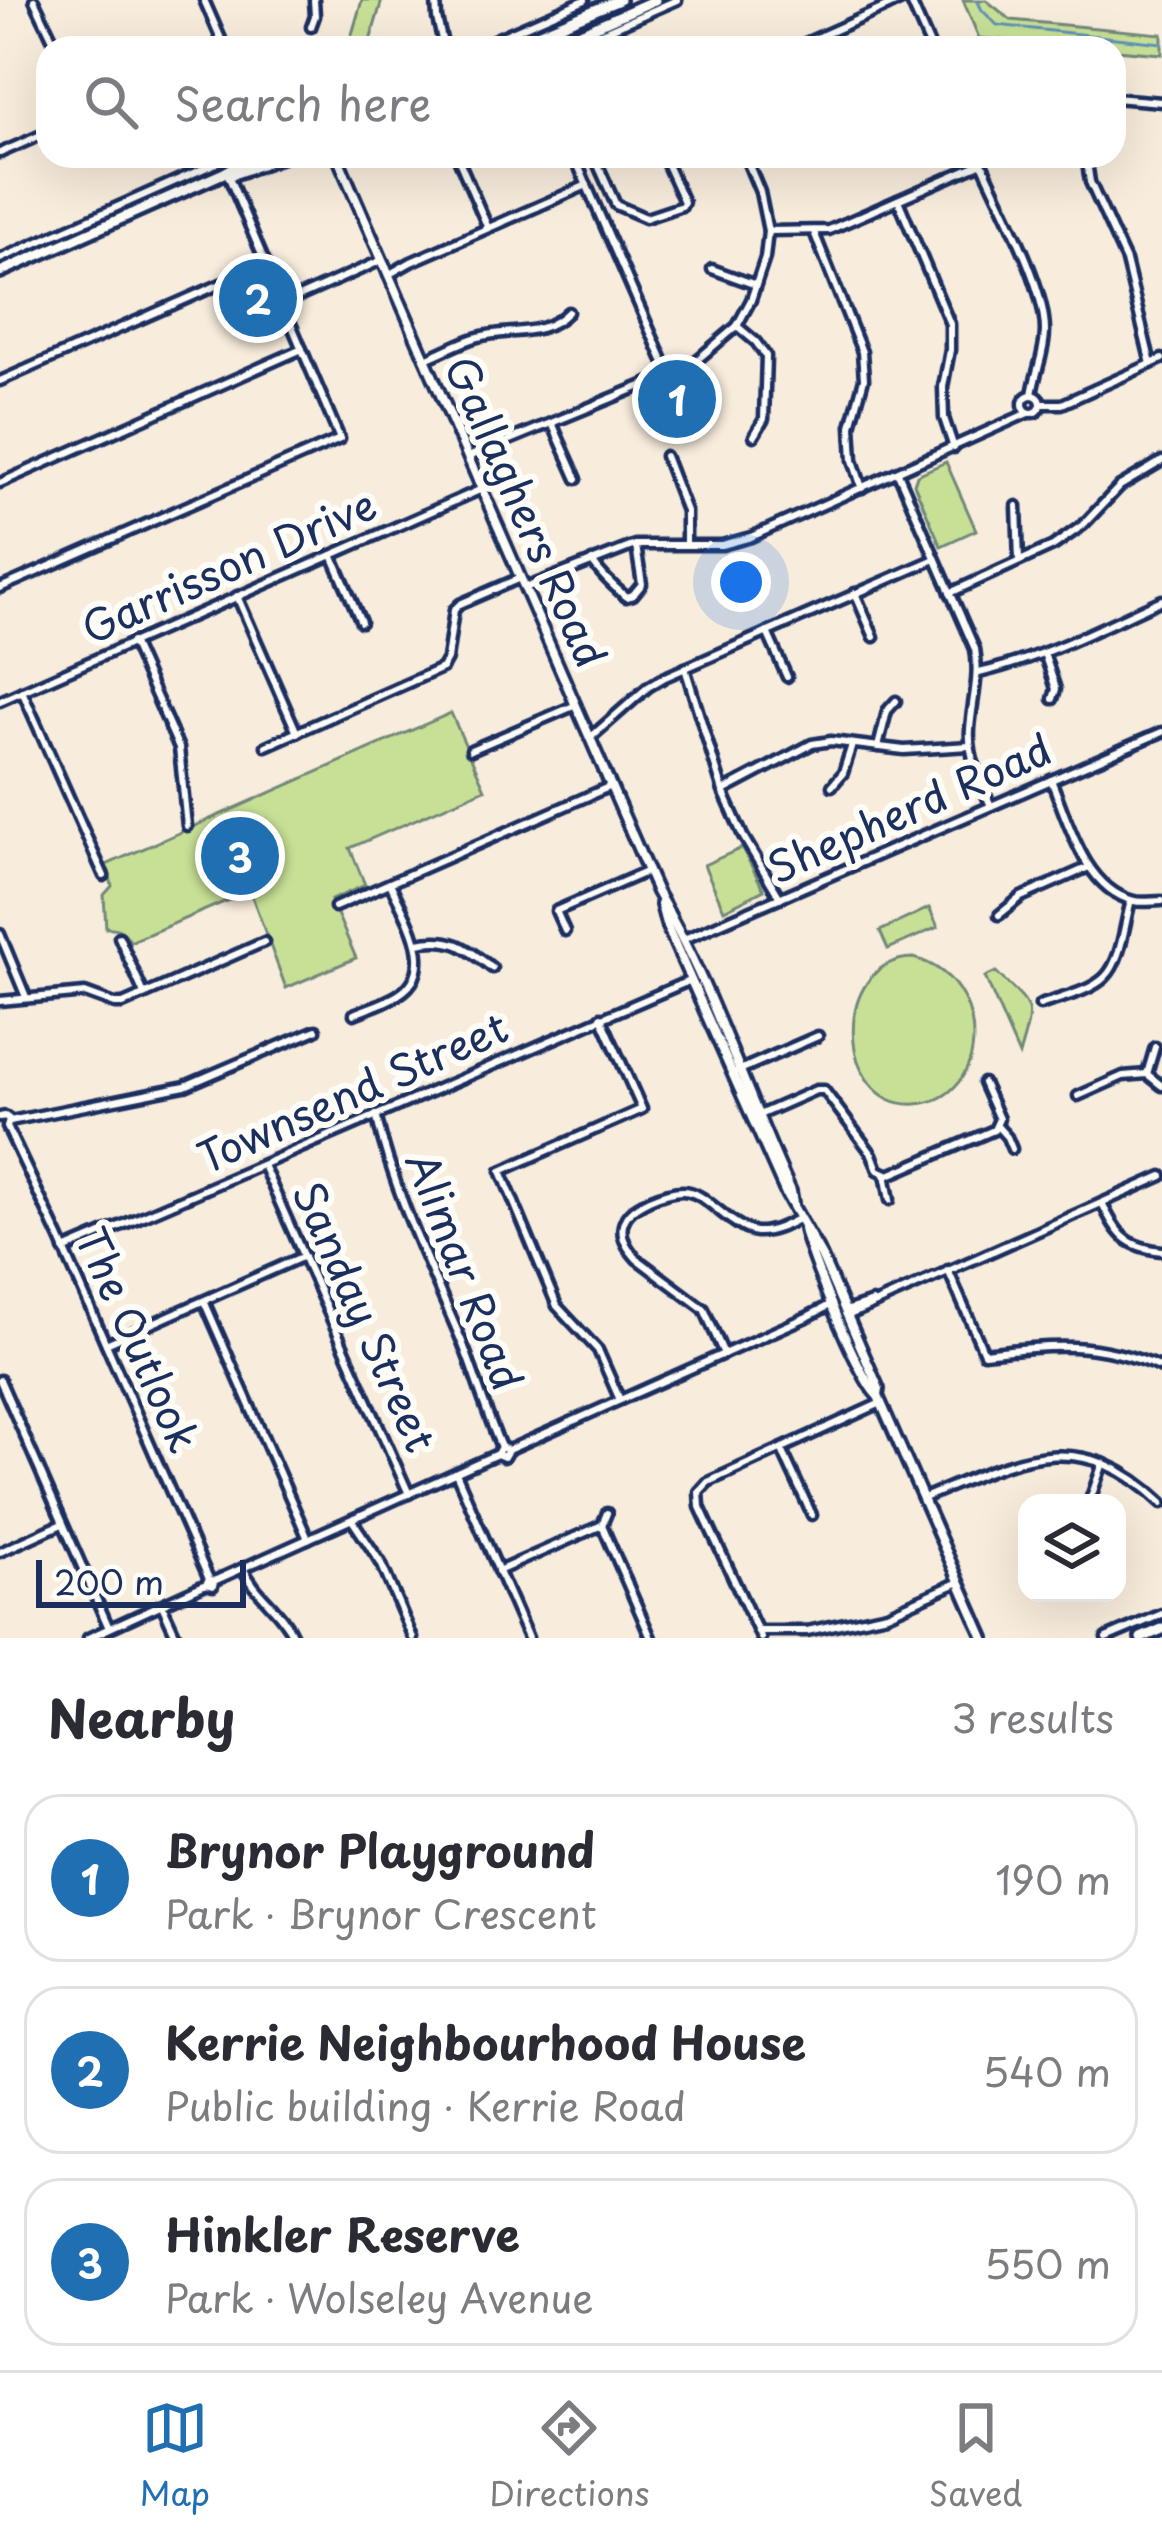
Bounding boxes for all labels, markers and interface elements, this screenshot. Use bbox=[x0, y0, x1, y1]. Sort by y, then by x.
search box bbox=[36, 36, 1126, 168]
text: Search here bbox=[174, 68, 431, 136]
icon: search bbox=[78, 69, 144, 135]
pin: 2 bbox=[219, 253, 297, 343]
street label: Gallaghers Road bbox=[430, 345, 624, 677]
pin: 1 bbox=[638, 354, 716, 444]
street label: Garrisson Drive bbox=[70, 472, 386, 658]
your location bbox=[711, 552, 771, 612]
street label: Shepherd Road bbox=[757, 716, 1061, 897]
pin: 3 bbox=[201, 811, 279, 901]
street label: Townsend Street bbox=[187, 994, 517, 1187]
street label: Alimar Road bbox=[392, 1142, 541, 1399]
street label: Sanday Street bbox=[279, 1171, 454, 1461]
street label: The Outlook bbox=[62, 1216, 217, 1462]
map controls bbox=[1018, 1494, 1126, 1602]
button: layers bbox=[1018, 1494, 1126, 1602]
scale bar bbox=[36, 1554, 246, 1607]
text: 200 m bbox=[54, 1556, 164, 1606]
text: Nearby bbox=[48, 1678, 235, 1755]
text: 3 results bbox=[951, 1687, 1114, 1746]
text: Brynor Playground bbox=[165, 1815, 595, 1883]
text: 1 bbox=[81, 1849, 99, 1908]
text: 190 m bbox=[995, 1849, 1111, 1908]
text: Park · Brynor Crescent bbox=[165, 1883, 597, 1942]
text: Kerrie Neighbourhood House bbox=[165, 2007, 806, 2075]
text: 2 bbox=[76, 2041, 104, 2100]
text: 540 m bbox=[982, 2041, 1111, 2100]
text: Public building · Kerrie Road bbox=[165, 2075, 686, 2134]
text: Hinkler Reserve bbox=[165, 2199, 520, 2267]
text: 3 bbox=[77, 2233, 103, 2292]
text: 550 m bbox=[984, 2233, 1111, 2292]
text: Park · Wolseley Avenue bbox=[165, 2267, 594, 2326]
tab: Map bbox=[140, 2395, 210, 2517]
tab: Directions bbox=[489, 2395, 650, 2517]
tab: Saved bbox=[929, 2395, 1022, 2517]

